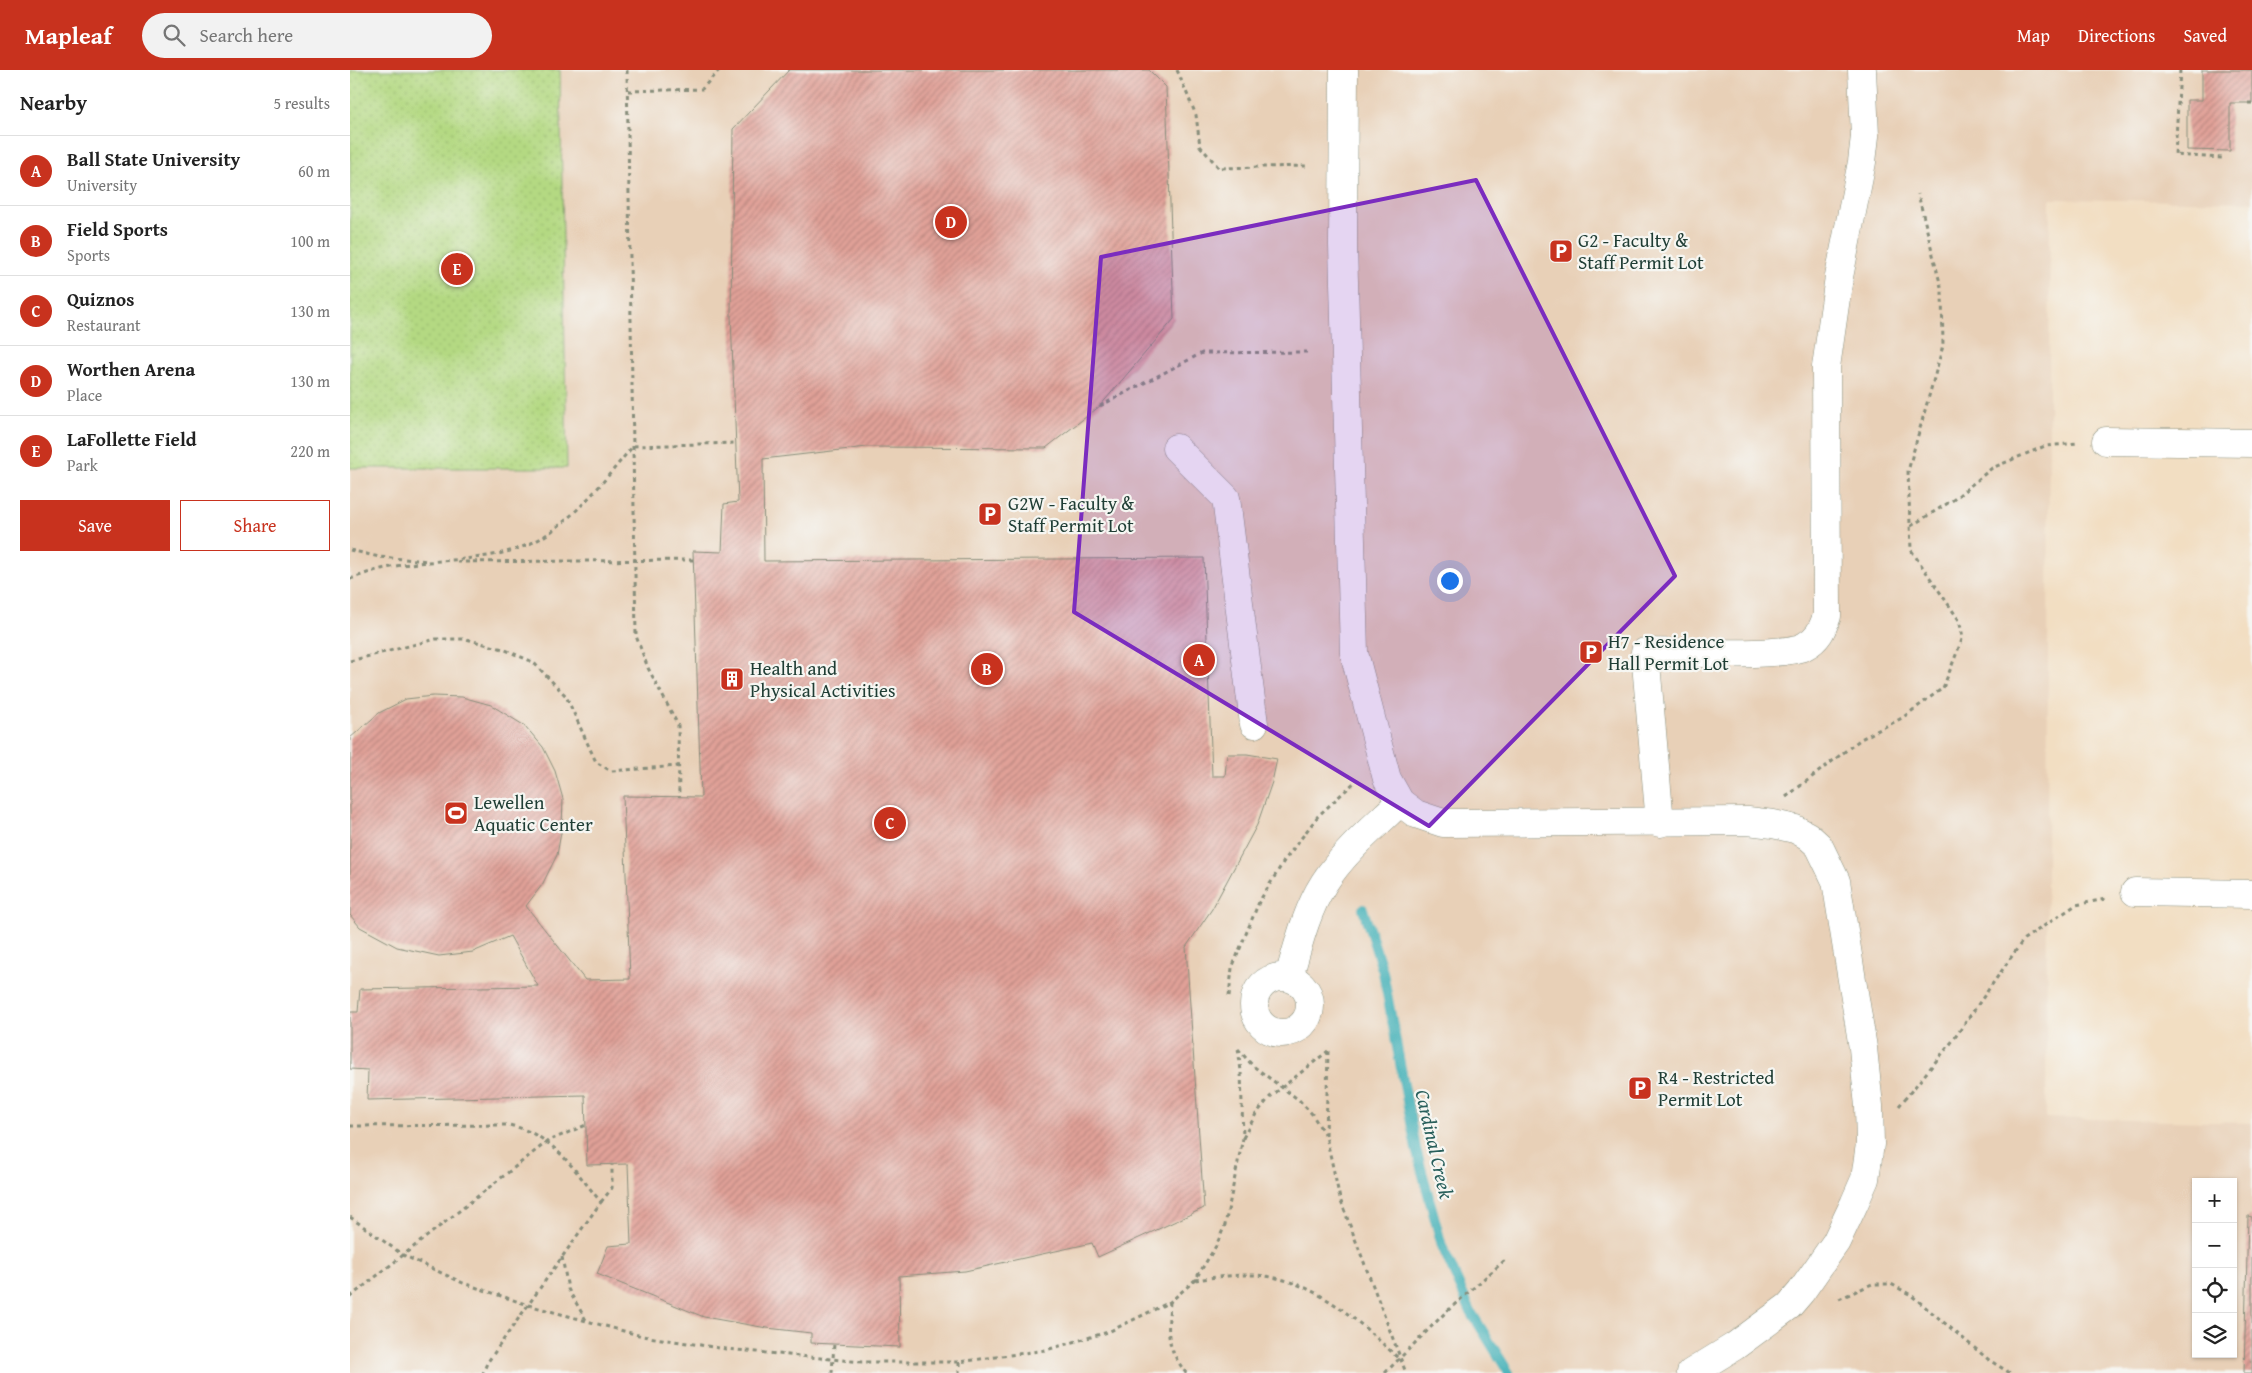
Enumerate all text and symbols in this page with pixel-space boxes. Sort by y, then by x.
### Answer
search box [142,13,492,58]
text: Mapleaf [25,18,112,53]
icon: search [160,21,188,49]
text: Search here [200,21,293,49]
text: Map [2017,22,2050,49]
text: Directions [2078,22,2155,49]
text: Saved [2183,22,2227,49]
text: Nearby [20,87,87,118]
text: 5 results [273,91,330,115]
text: Ball State University [67,145,240,173]
text: A [31,159,41,183]
text: 60 m [298,159,330,183]
text: University [67,173,137,197]
pin: D [935,203,967,241]
text: Field Sports [67,215,168,243]
place label: G2 - Faculty & Staff Permit Lot [1578,226,1704,276]
text: B [31,229,41,253]
text: 100 m [290,229,330,253]
parking icon: G2 - Faculty & Staff Permit Lot [1548,238,1574,264]
text: Sports [67,243,110,267]
pin: E [441,250,473,288]
text: Quiznos [67,285,134,313]
text: C [31,299,41,323]
text: 130 m [290,299,330,323]
text: Restaurant [67,313,141,337]
text: Worthen Arena [67,355,195,383]
text: D [31,369,41,393]
text: 130 m [290,369,330,393]
text: Place [67,383,102,407]
text: LaFollette Field [67,425,197,453]
text: E [32,439,40,463]
text: 220 m [290,439,330,463]
text: Park [67,453,98,477]
place label: G2W - Faculty & Staff Permit Lot [1008,489,1134,539]
button: Save [20,500,170,551]
button: Share [180,500,330,551]
parking icon: G2W - Faculty & Staff Permit Lot [977,501,1003,527]
your location [1437,568,1463,594]
place label: H7 - Residence Hall Permit Lot [1608,627,1729,677]
parking icon: H7 - Residence Hall Permit Lot [1578,639,1604,665]
pin: A [1183,641,1215,679]
pin: B [971,650,1003,688]
place label: Health and Physical Activities [750,654,895,704]
building icon: Health and Physical Activities [719,666,745,692]
place label: Lewellen Aquatic Center [474,788,593,838]
sports icon: Lewellen Aquatic Center [443,800,469,826]
pin: C [874,804,906,842]
place label: R4 - Restricted Permit Lot [1658,1063,1775,1113]
parking icon: R4 - Restricted Permit Lot [1627,1075,1653,1101]
water label: Cardinal Creek [1408,1087,1462,1202]
map controls [2192,1178,2237,1358]
button: + [2192,1178,2237,1223]
button: − [2192,1223,2237,1268]
button: locate [2192,1268,2237,1313]
button: layers [2192,1313,2237,1358]

